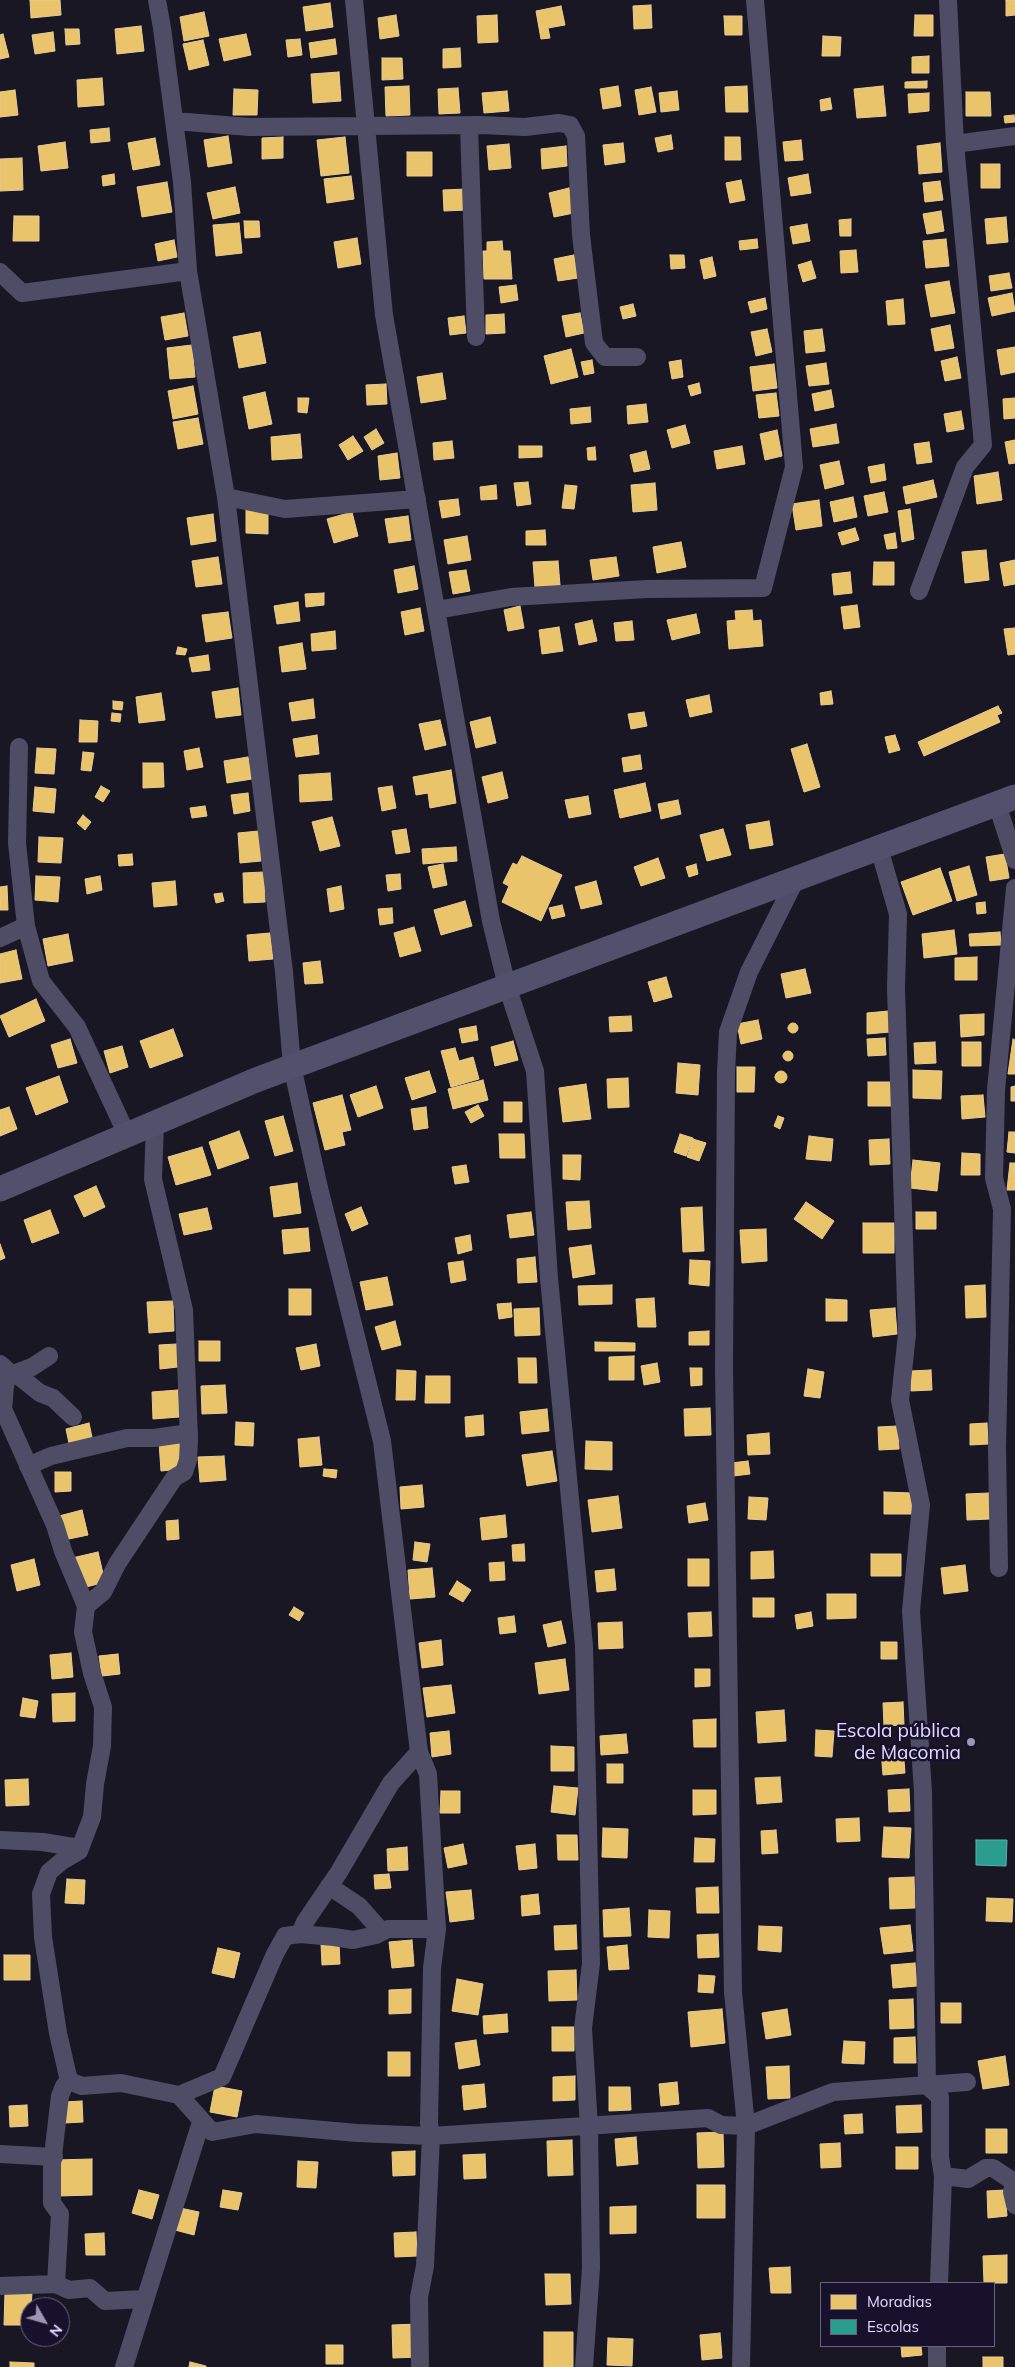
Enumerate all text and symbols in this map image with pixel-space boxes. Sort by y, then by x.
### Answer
place label: Escola pública de Macomia [836,1720,961,1764]
marker: Escola pública de Macomia [965,1736,977,1748]
legend [820,2282,995,2347]
text: Moradias [867,2292,932,2311]
north arrow [20,2297,70,2347]
text: Escolas [867,2317,919,2336]
text: N [46,2321,66,2340]

